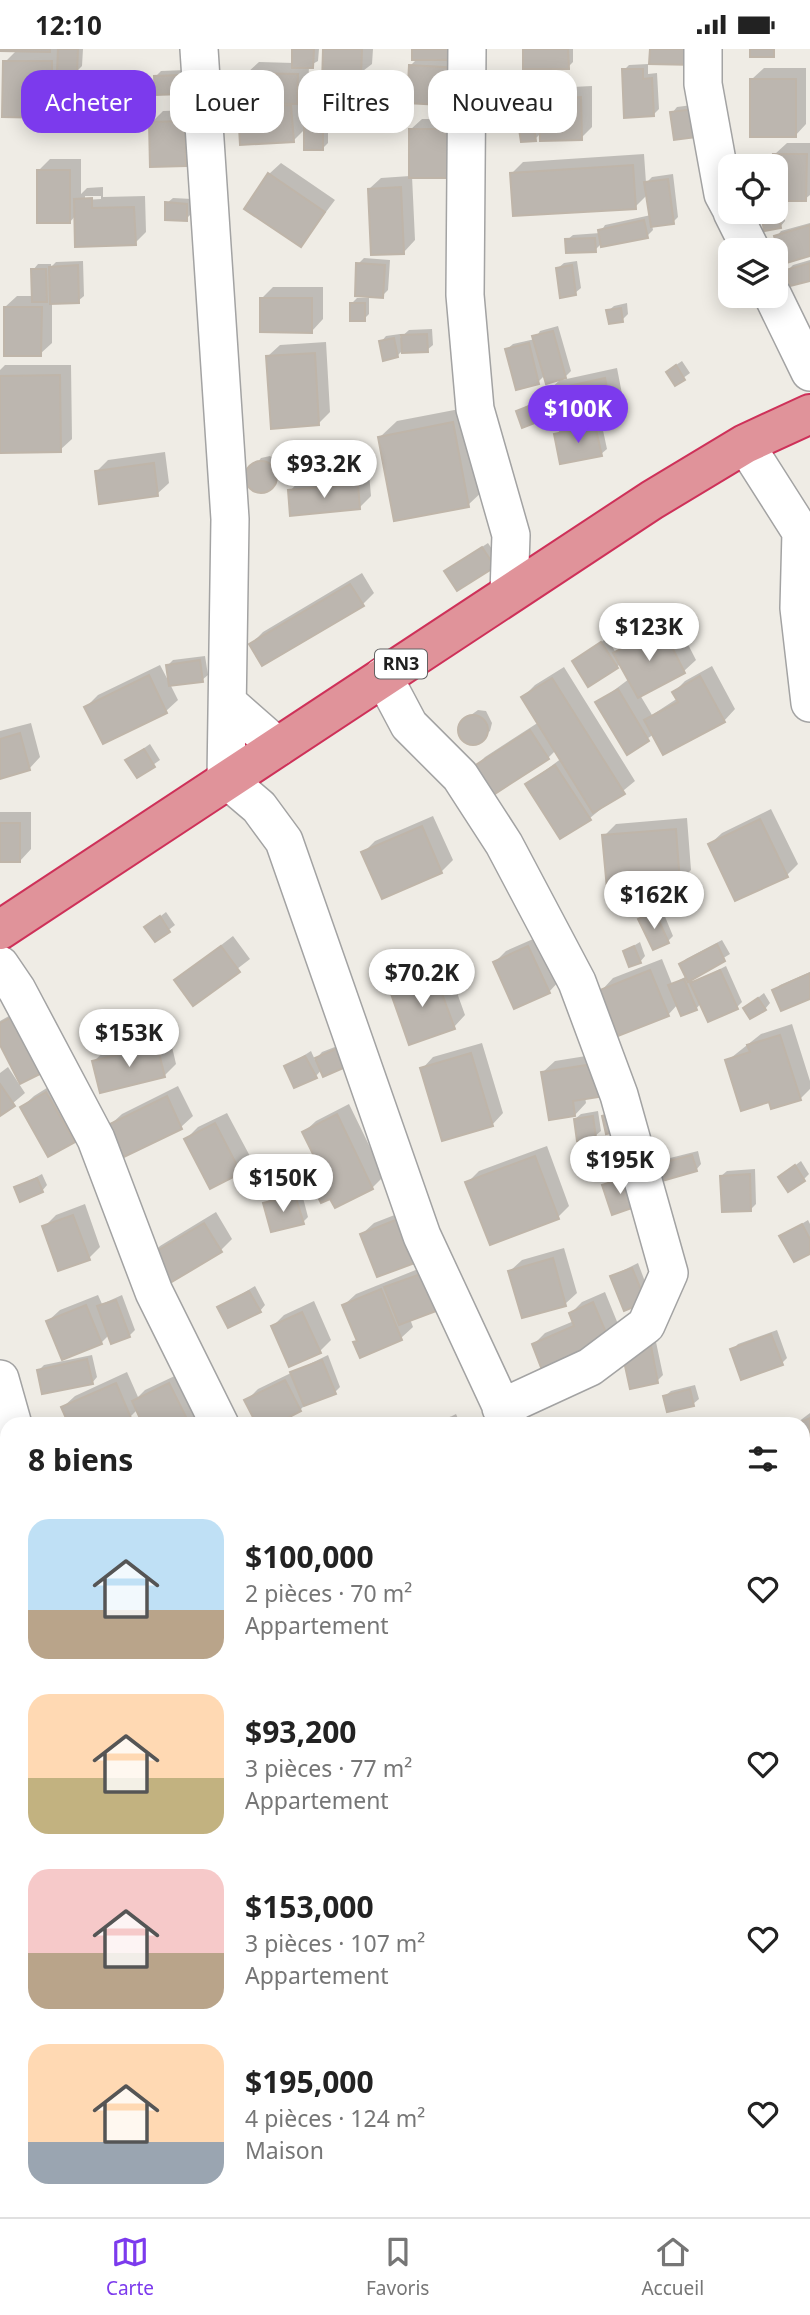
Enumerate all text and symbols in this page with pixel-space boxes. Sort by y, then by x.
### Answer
text: 12:10 [35,7,102,43]
chip: Acheter [21,70,156,133]
chip: Louer [170,70,284,133]
chip: Filtres [298,70,414,133]
chip: Nouveau [428,70,577,133]
map controls [718,154,788,308]
button: locate [718,154,788,224]
button: layers [718,238,788,308]
pin: $100K [529,385,627,445]
text: $100K [544,392,612,424]
pin: $93.2K [267,441,381,500]
text: $93.2K [287,447,361,479]
pin: $123K [600,603,698,663]
text: $123K [615,610,683,642]
road number: RN3 [375,649,427,679]
pin: $162K [605,871,703,931]
text: $162K [620,878,688,910]
pin: $70.2K [365,949,479,1009]
text: $70.2K [385,956,459,988]
pin: $153K [80,1009,178,1069]
text: $153K [95,1016,163,1048]
pin: $195K [571,1137,669,1196]
text: $195K [586,1143,654,1175]
pin: $150K [234,1155,332,1214]
text: $150K [249,1161,317,1193]
text: 8 biens [28,1439,133,1480]
icon: filters [744,1440,782,1478]
text: $100,000 [245,1536,374,1577]
icon: home [84,1547,168,1631]
icon: heart [744,1570,782,1608]
text: 2 pièces · 70 m² [245,1577,412,1609]
text: Appartement [245,1609,389,1641]
text: $93,200 [245,1711,357,1752]
icon: home [84,1722,168,1806]
icon: heart [744,1745,782,1783]
text: 3 pièces · 77 m² [245,1752,412,1784]
text: Appartement [245,1784,389,1816]
text: $153,000 [245,1886,374,1927]
icon: home [84,1897,168,1981]
icon: heart [744,1920,782,1958]
text: 3 pièces · 107 m² [245,1927,425,1959]
text: Appartement [245,1959,389,1991]
text: $195,000 [245,2061,374,2102]
icon: home [84,2072,168,2156]
icon: heart [744,2095,782,2133]
text: 4 pièces · 124 m² [245,2102,425,2134]
text: Maison [245,2134,324,2166]
tab: Carte [106,2233,154,2301]
tab: Favoris [366,2233,429,2301]
tab: Accueil [641,2233,704,2301]

